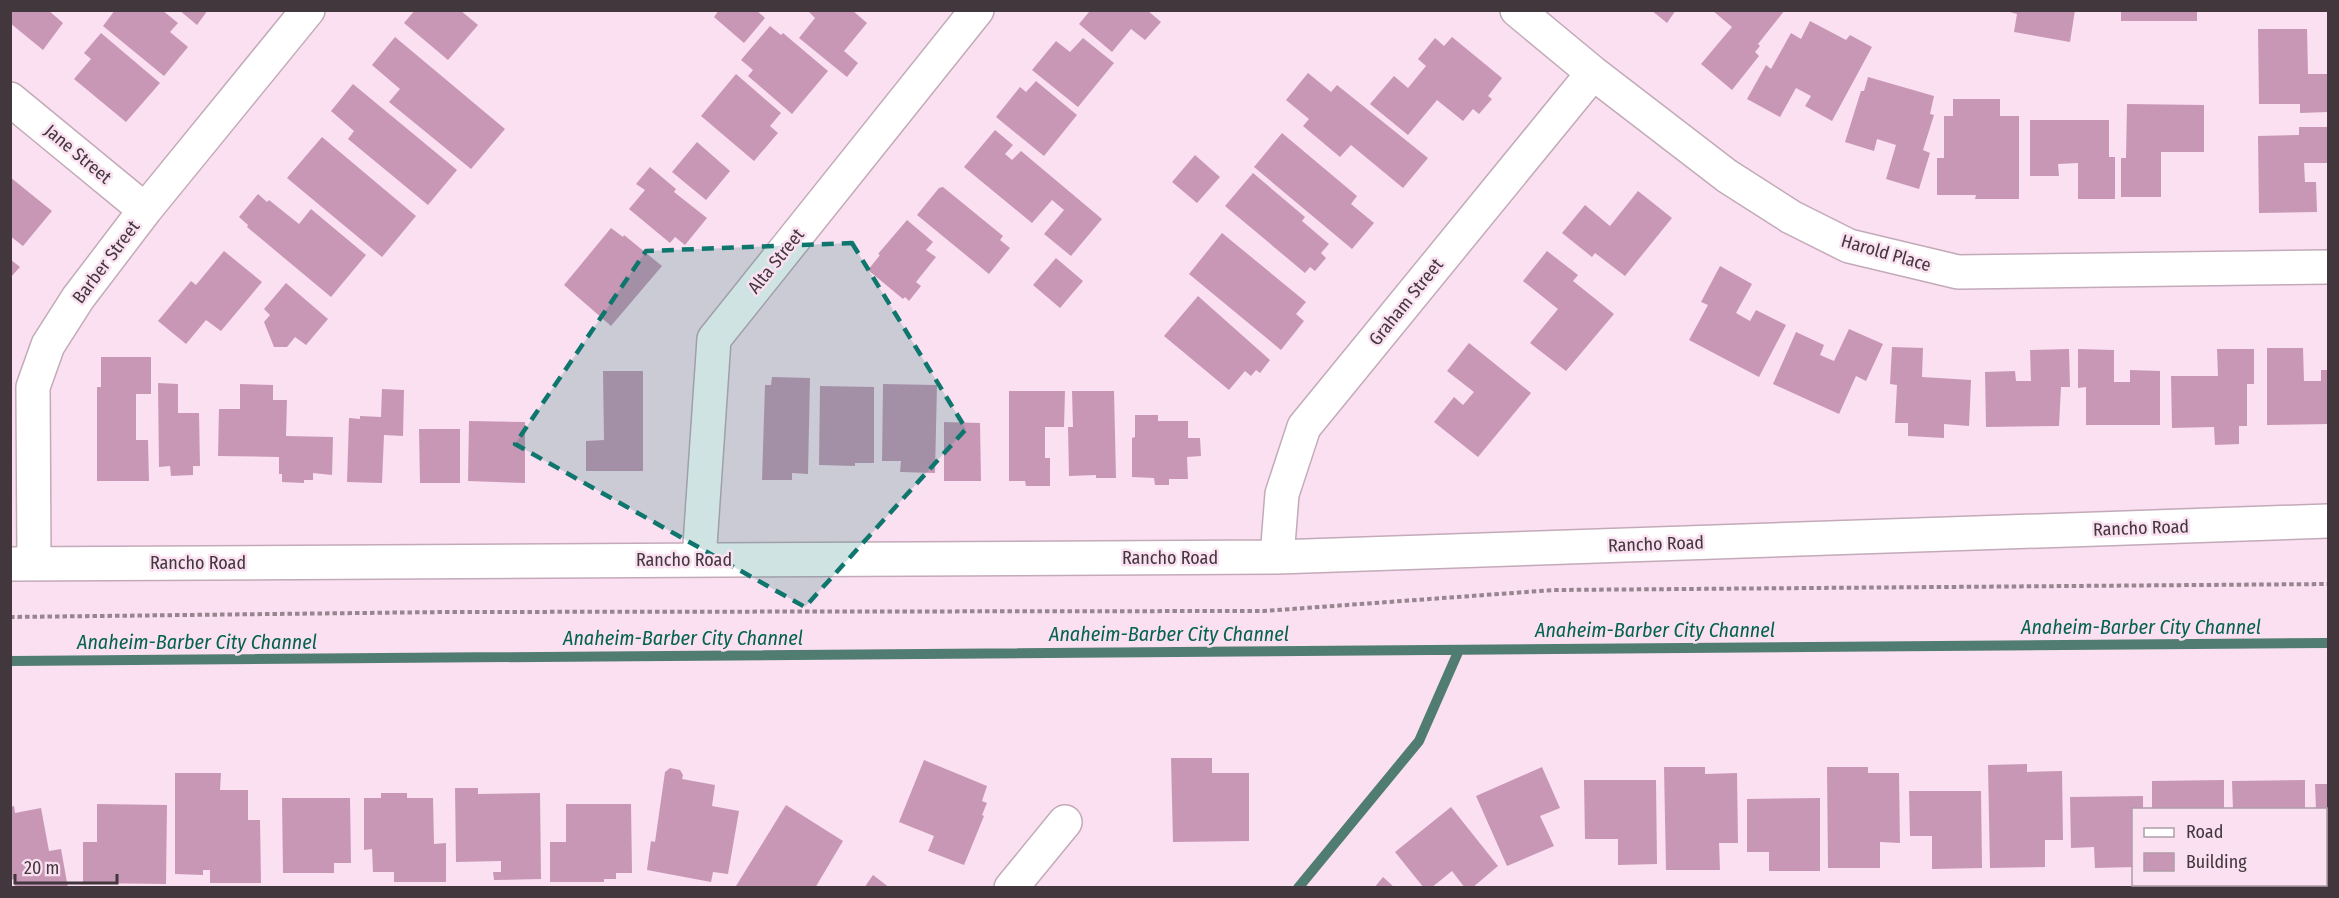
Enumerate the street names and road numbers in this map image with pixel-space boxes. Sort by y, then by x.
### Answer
street label: Jane Street [40,120,116,188]
street label: Barber Street [68,216,144,308]
street label: Alta Street [743,224,809,298]
street label: Harold Place [1839,230,1934,276]
street label: Graham Street [1364,254,1448,350]
street label: Rancho Road [2093,515,2189,541]
street label: Rancho Road [1608,531,1704,557]
street label: Rancho Road [1122,547,1218,569]
street label: Rancho Road [636,549,732,571]
street label: Rancho Road [150,552,246,574]

